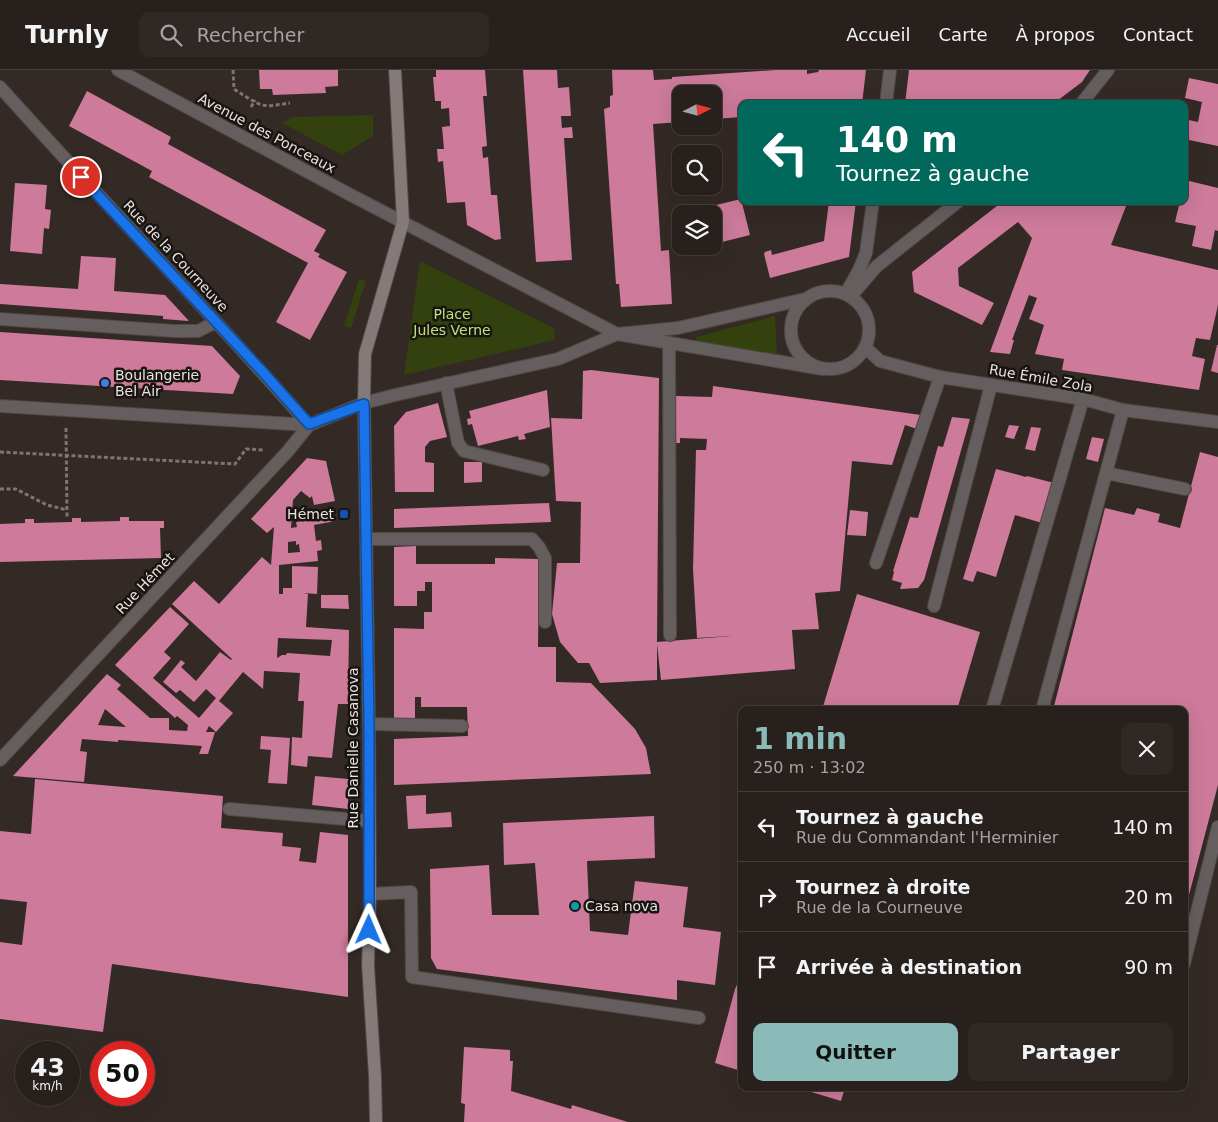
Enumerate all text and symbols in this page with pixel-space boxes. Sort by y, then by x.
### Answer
search box [139,12,489,57]
text: Turnly [25,21,109,49]
icon: search [157,21,185,49]
text: Rechercher [197,24,304,46]
text: Accueil [846,24,911,45]
text: Carte [939,24,988,45]
text: À propos [1016,24,1095,45]
text: Contact [1123,24,1193,45]
north arrow [672,85,722,135]
map controls [672,85,722,255]
street label: Avenue des Ponceaux [196,90,338,176]
icon: left [753,120,818,185]
text: 140 m [836,120,958,160]
button: search [672,145,722,195]
pin [60,156,102,198]
text: Tournez à gauche [836,161,1029,186]
icon: arrive [67,163,95,191]
street label: Rue de la Courneuve [120,197,232,315]
button: layers [672,205,722,255]
park label: Place Jules Verne [412,306,491,338]
street label: Rue Émile Zola [988,361,1094,395]
place label: Boulangerie Bel Air [115,367,199,399]
marker: Boulangerie Bel Air [99,377,111,389]
place label: Hémet [287,506,335,522]
marker: Hémet [338,508,350,520]
street label: Rue Hémet [113,549,178,617]
street label: Rue Danielle Casanova [345,667,361,829]
text: 1 min [753,721,847,756]
button: close [1121,723,1173,775]
text: 250 m · 13:02 [753,758,866,777]
text: Tournez à gauche [796,806,984,828]
icon: left [753,813,781,841]
text: 140 m [1112,816,1173,838]
text: Rue du Commandant l'Herminier [796,828,1058,847]
text: Tournez à droite [796,876,970,898]
icon: right [753,883,781,911]
text: 20 m [1124,886,1173,908]
place label: Casa nova [585,898,658,914]
text: Rue de la Courneuve [796,898,963,917]
marker: Casa nova [569,900,581,912]
position arrow [342,903,394,955]
icon: arrive [753,953,781,981]
text: Arrivée à destination [796,956,1022,978]
text: 90 m [1124,956,1173,978]
button: Quitter [753,1023,958,1081]
button: Partager [968,1023,1173,1081]
speed limit sign: 50 [90,1041,155,1106]
text: 43 [30,1053,65,1082]
text: km/h [32,1079,63,1093]

